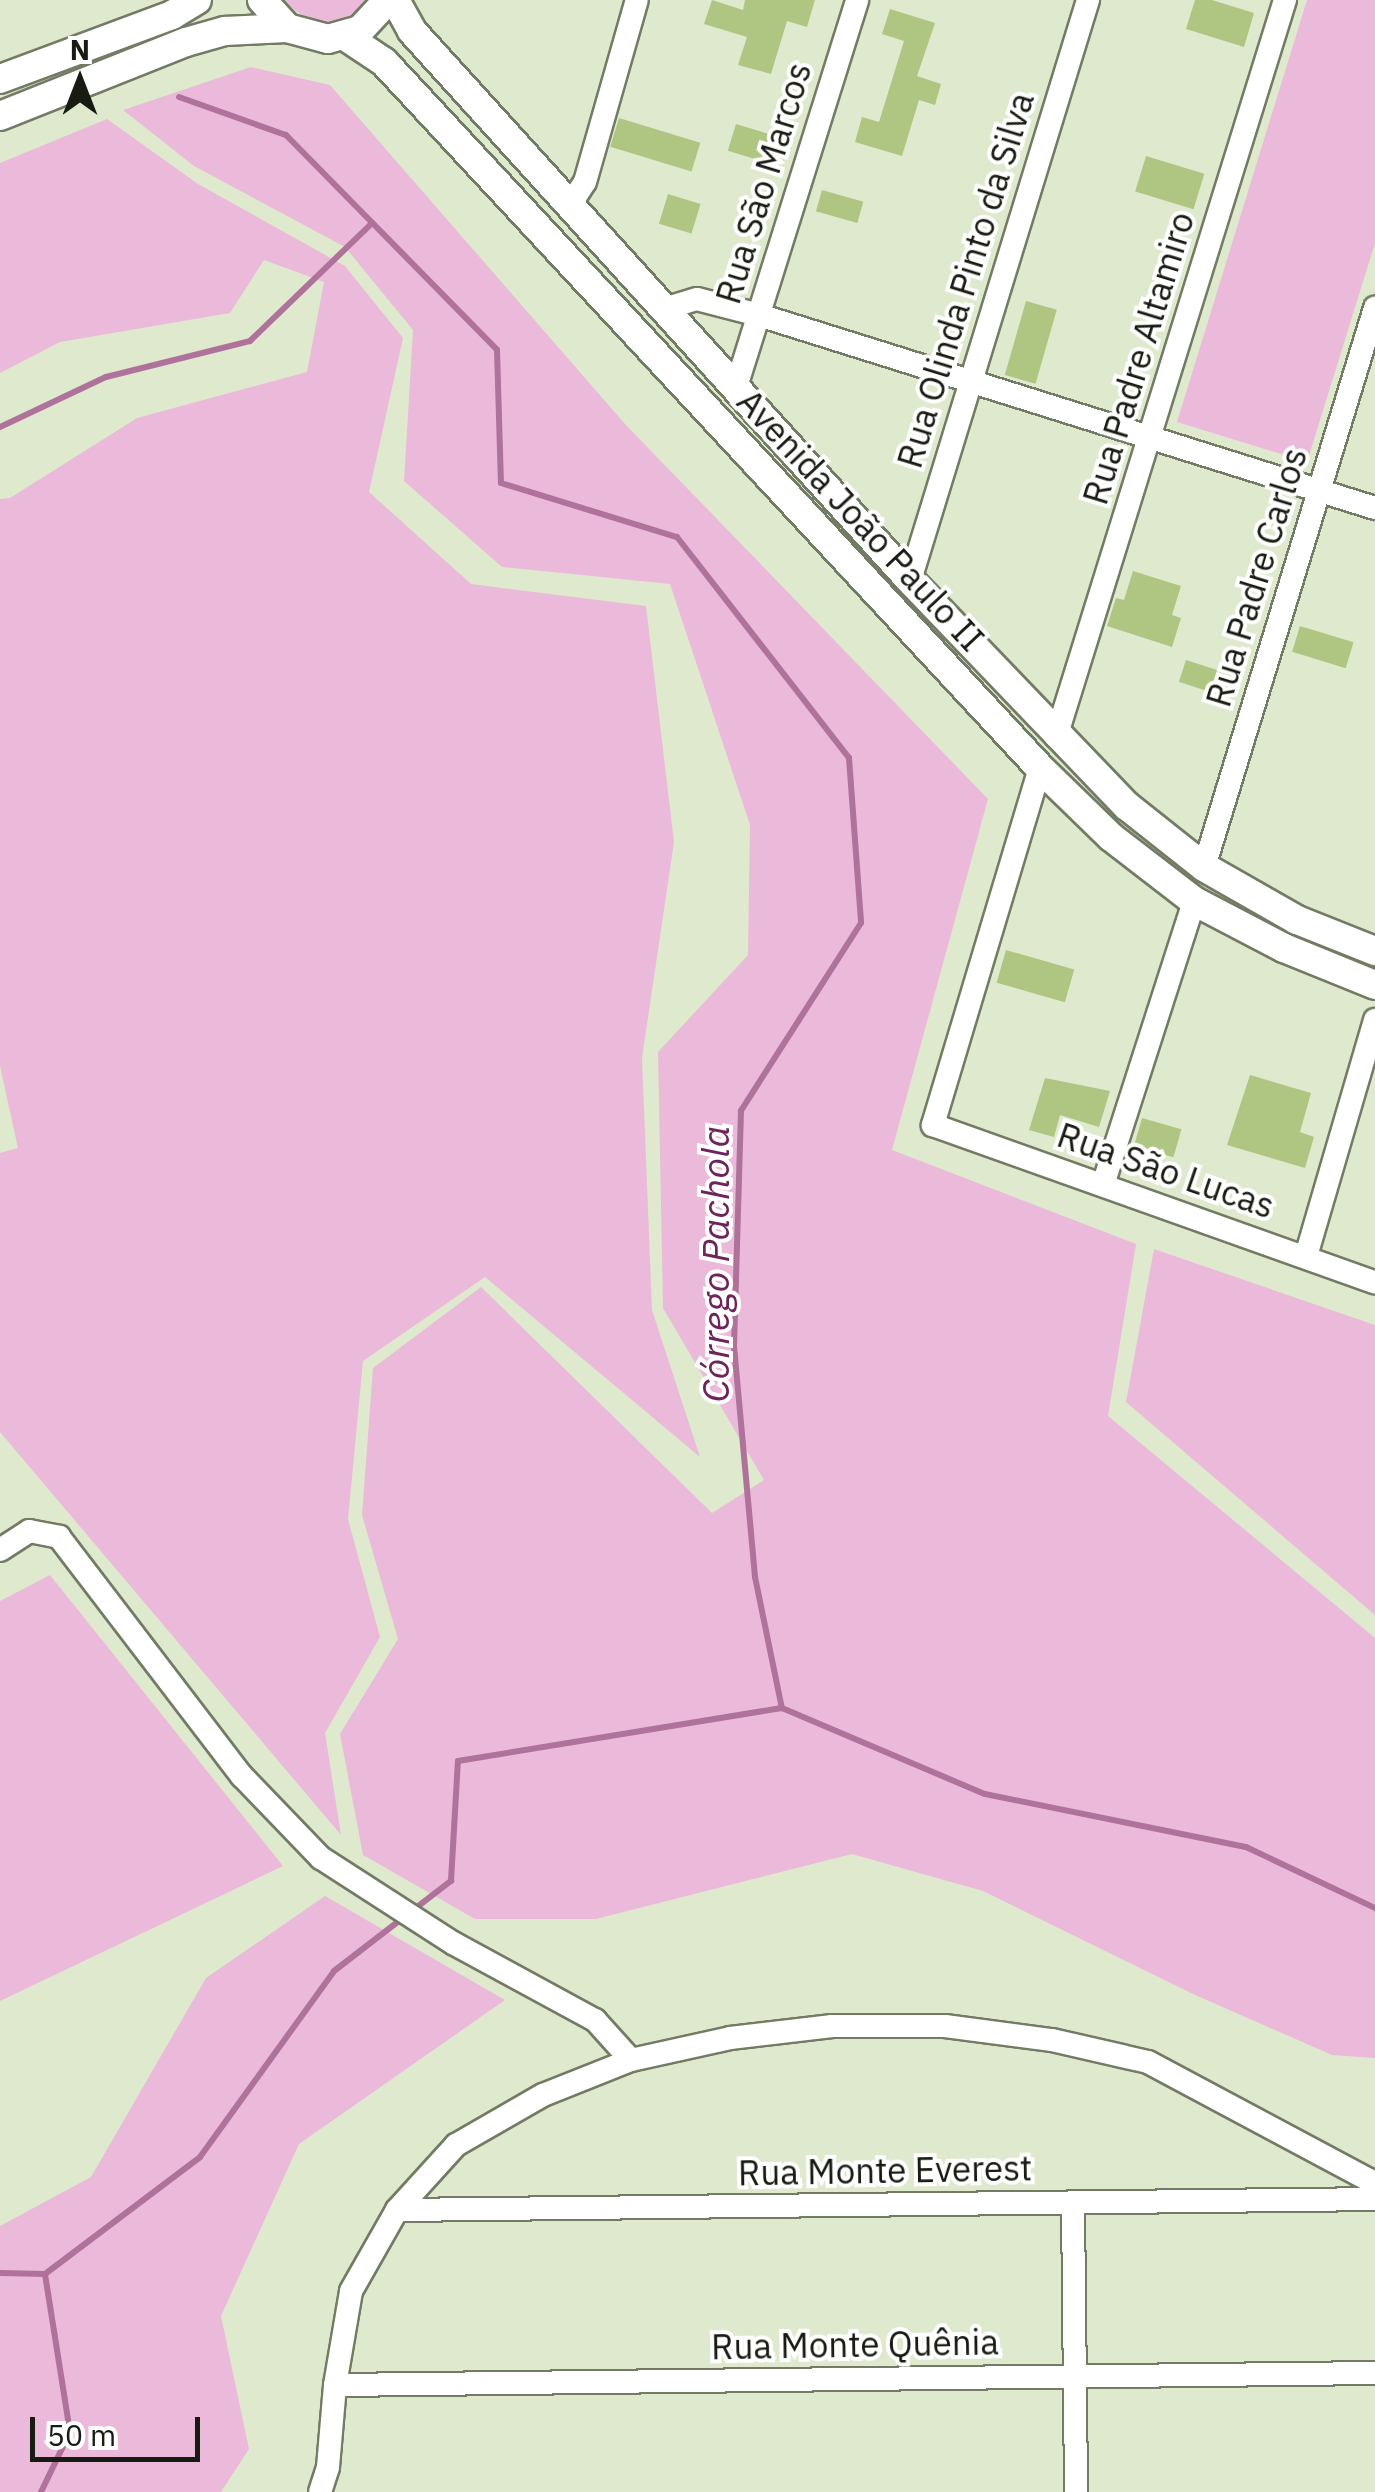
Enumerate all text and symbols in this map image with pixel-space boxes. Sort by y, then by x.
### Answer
north arrow [30,30,130,130]
text: N [70,31,90,68]
street label: Rua São Marcos [706,57,820,309]
street label: Rua Olinda Pinto da Silva [888,87,1042,473]
street label: Rua Padre Altamiro [1074,207,1202,509]
street label: Avenida João Paulo II [729,380,993,660]
street label: Rua Padre Carlos [1197,442,1315,712]
street label: Rua São Lucas [1052,1113,1280,1227]
water label: Córrego Pachola [692,1126,738,1402]
street label: Rua Monte Everest [738,2146,1032,2194]
street label: Rua Monte Quênia [711,2320,999,2368]
scale bar [35,2397,205,2459]
text: 50 m [47,2415,116,2454]

